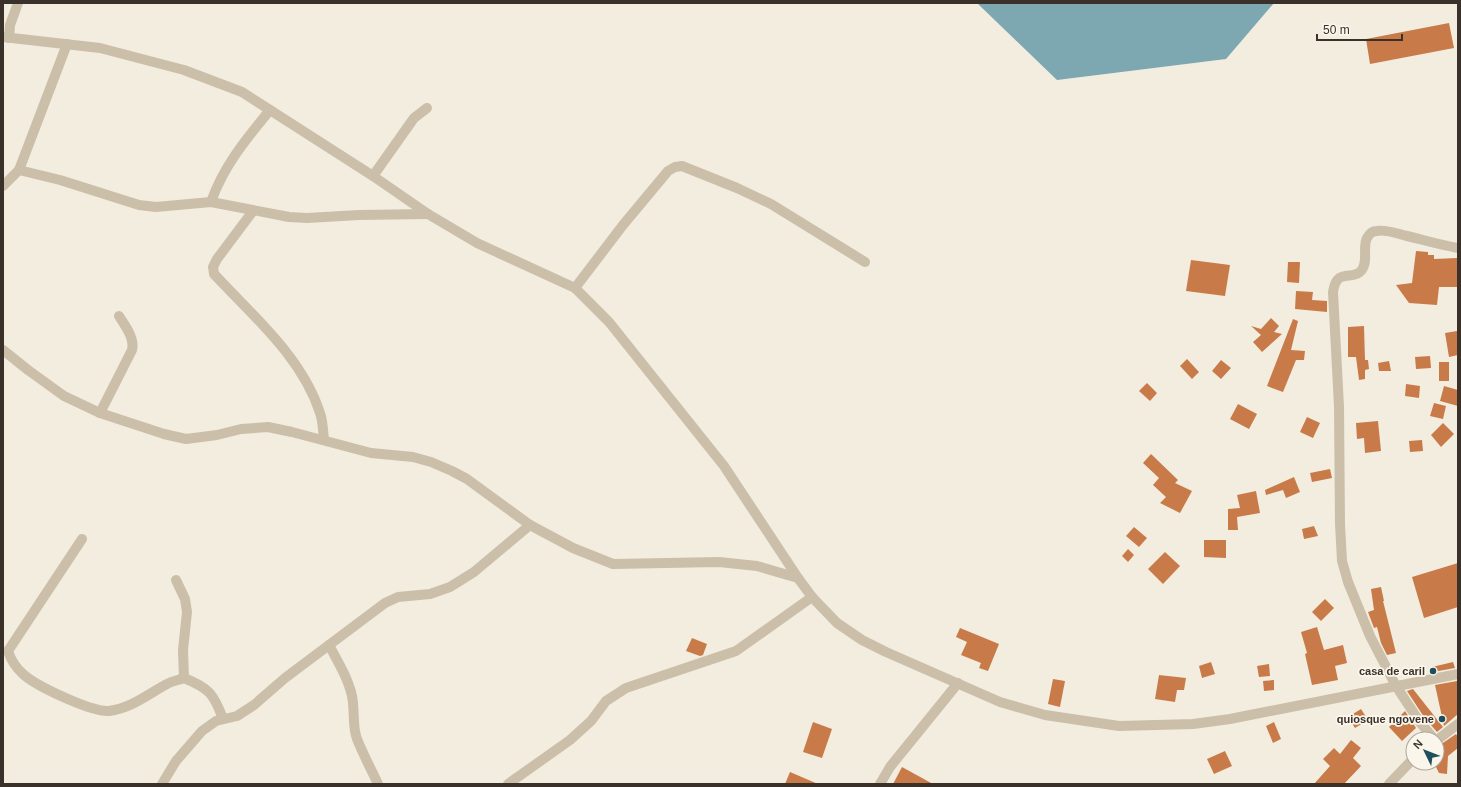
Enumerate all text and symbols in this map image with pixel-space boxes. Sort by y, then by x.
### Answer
scale bar [1317,16,1402,42]
text: 50 m [1323,23,1350,37]
place label: casa de caril [1359,665,1425,677]
marker: casa de caril [1428,666,1438,676]
place label: quiosque ngovene [1337,713,1434,725]
marker: quiosque ngovene [1437,714,1447,724]
north arrow [1405,731,1445,771]
text: N [1411,737,1425,751]

